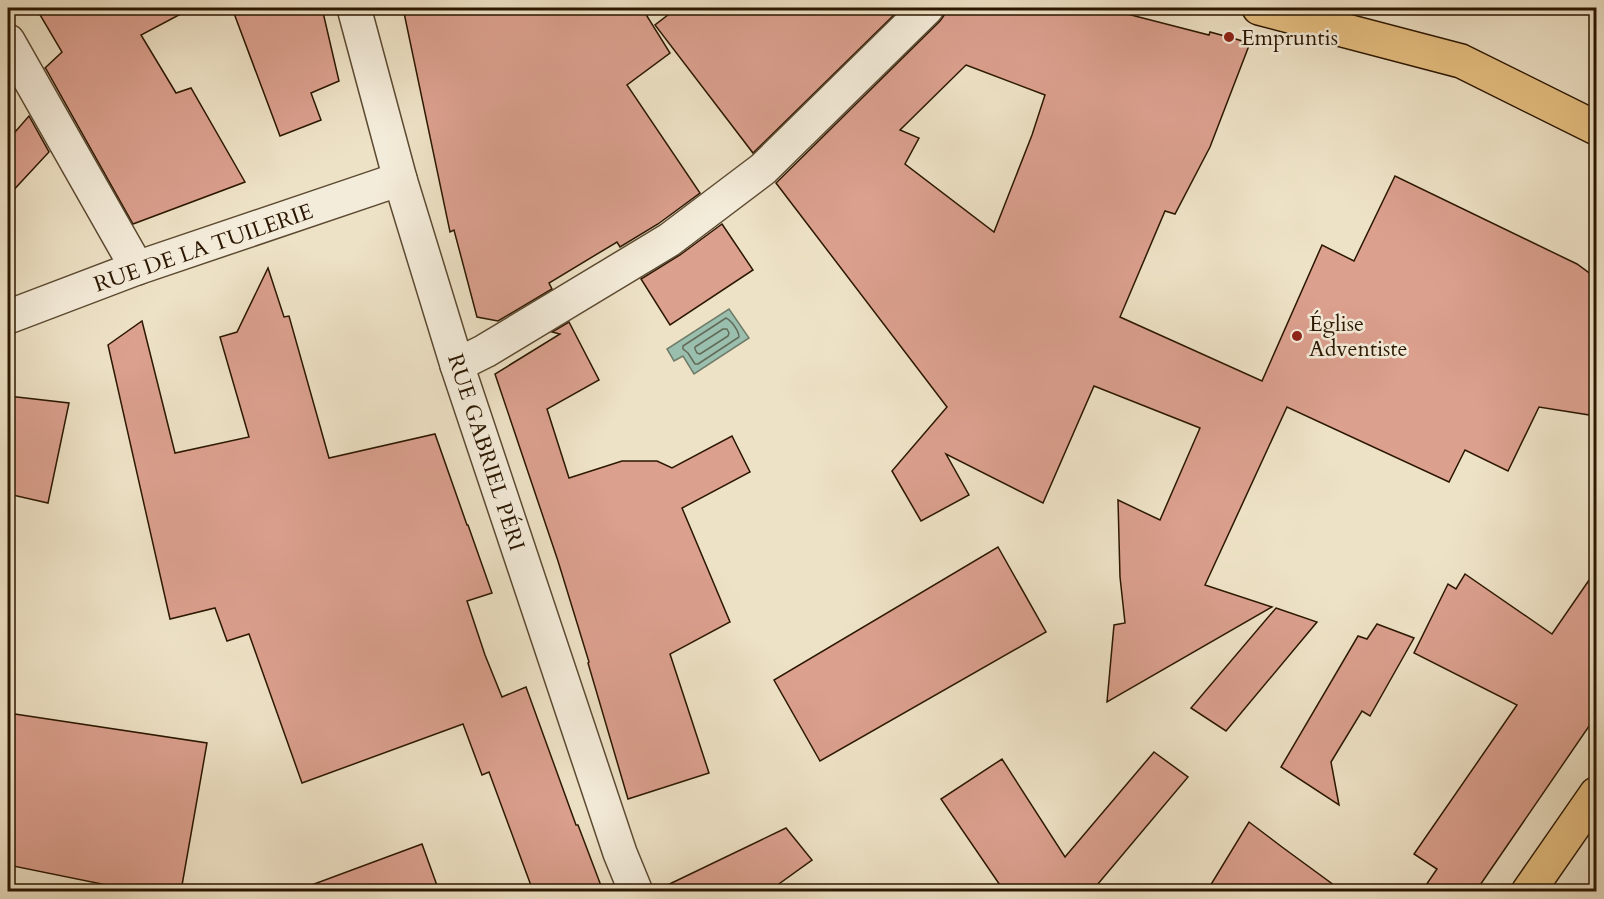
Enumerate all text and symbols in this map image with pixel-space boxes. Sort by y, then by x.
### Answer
place label: Empruntis [1241,23,1338,53]
marker: Empruntis [1222,30,1236,44]
street label: RUE DE LA TUILERIE [90,196,317,300]
place label: Église Adventiste [1309,309,1407,364]
marker: Église Adventiste [1290,329,1304,343]
street label: RUE GABRIEL PÉRI [440,350,532,555]

